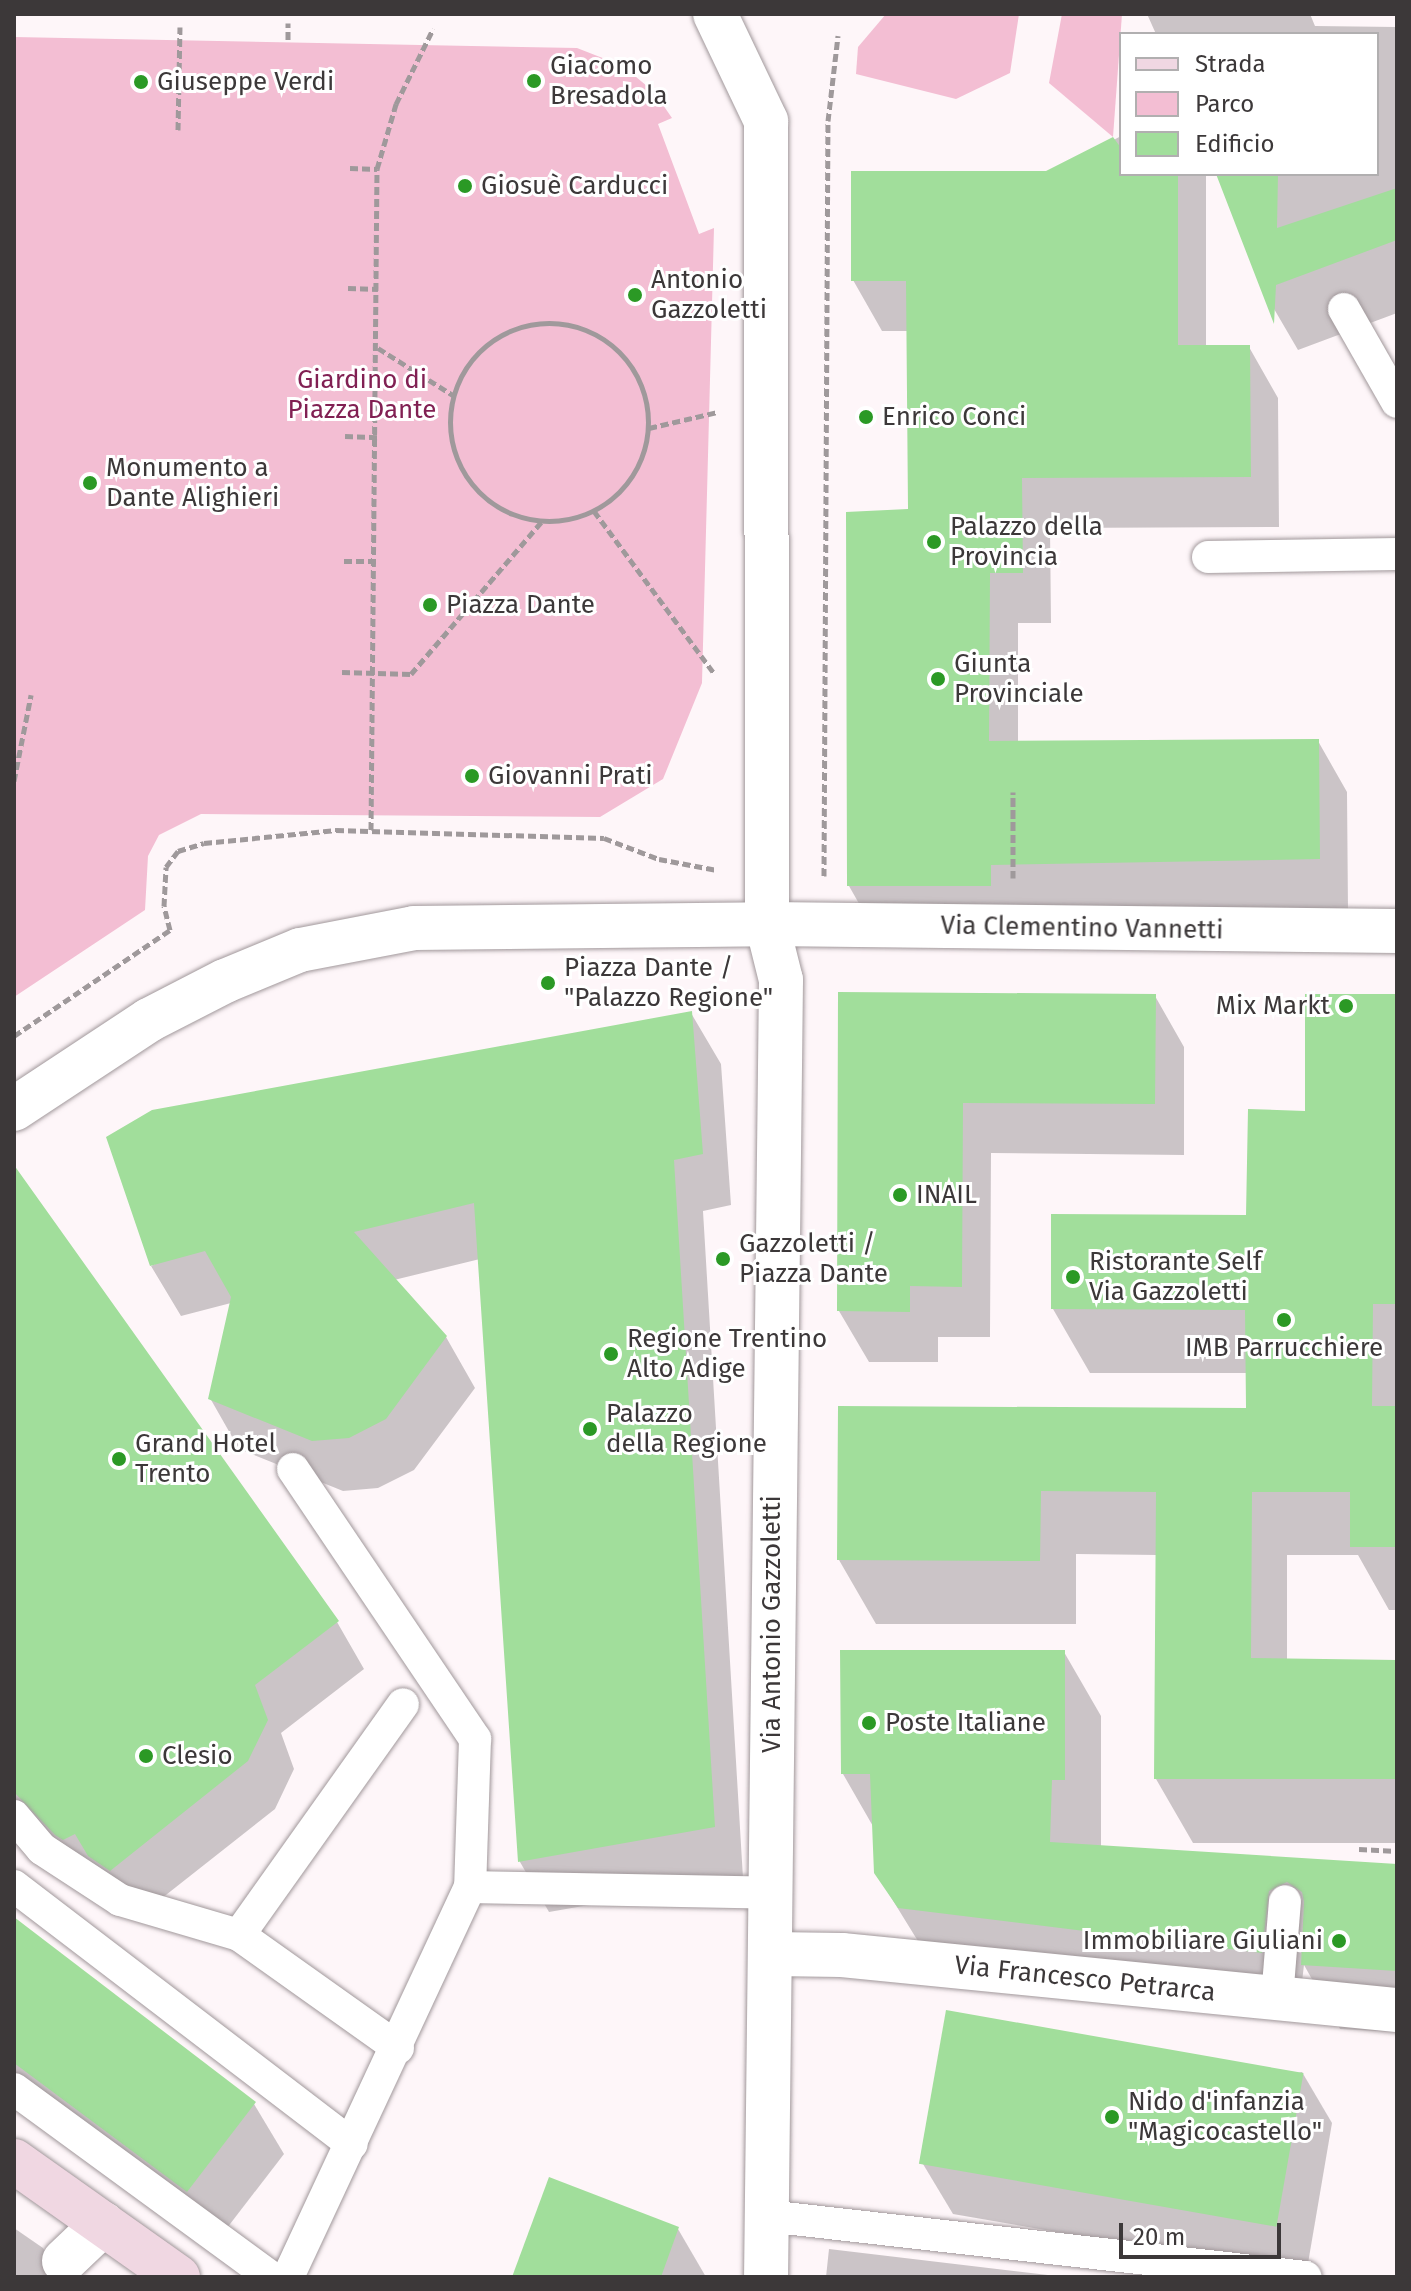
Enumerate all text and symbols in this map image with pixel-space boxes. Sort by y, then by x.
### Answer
legend [1119,32,1379,176]
place label: Giacomo Bresadola [550,50,668,112]
text: Strada [1195,50,1266,78]
place label: Giuseppe Verdi [157,66,334,98]
marker: Giacomo Bresadola [525,72,543,90]
marker: Giuseppe Verdi [132,73,150,91]
text: Parco [1195,90,1254,118]
text: Edificio [1195,130,1275,158]
place label: Giosuè Carducci [481,170,668,202]
marker: Giosuè Carducci [456,177,474,195]
place label: Antonio Gazzoletti [651,264,767,326]
marker: Antonio Gazzoletti [626,286,644,304]
park label: Giardino di Piazza Dante [288,364,436,426]
place label: Enrico Conci [882,401,1026,433]
marker: Enrico Conci [857,408,875,426]
place label: Monumento a Dante Alighieri [106,452,279,514]
marker: Monumento a Dante Alighieri [81,474,99,492]
place label: Palazzo della Provincia [950,511,1103,572]
marker: Palazzo della Provincia [925,533,943,551]
place label: Piazza Dante [446,589,595,621]
marker: Piazza Dante [421,596,439,614]
place label: Giunta Provinciale [954,648,1084,710]
marker: Giunta Provinciale [929,670,947,688]
place label: Giovanni Prati [488,760,653,792]
marker: Giovanni Prati [463,767,481,785]
street label: Via Clementino Vannetti [940,910,1224,946]
place label: Piazza Dante / "Palazzo Regione" [564,952,773,1014]
marker: Piazza Dante / "Palazzo Regione" [539,974,557,992]
place label: Mix Markt [1216,990,1330,1022]
marker: Mix Markt [1337,997,1355,1015]
place label: INAIL [916,1179,977,1211]
marker: INAIL [891,1186,909,1204]
place label: Gazzoletti / Piazza Dante [739,1228,888,1290]
place label: Ristorante Self Via Gazzoletti [1089,1246,1262,1308]
marker: Gazzoletti / Piazza Dante [714,1250,732,1268]
marker: Ristorante Self Via Gazzoletti [1064,1268,1082,1286]
marker: IMB Parrucchiere [1275,1311,1293,1329]
place label: Regione Trentino Alto Adige [627,1323,827,1384]
place label: IMB Parrucchiere [1185,1332,1383,1364]
marker: Regione Trentino Alto Adige [602,1345,620,1363]
place label: Palazzo della Regione [606,1398,767,1460]
marker: Palazzo della Regione [581,1420,599,1438]
place label: Grand Hotel Trento [135,1428,276,1490]
marker: Grand Hotel Trento [110,1450,128,1468]
street label: Via Antonio Gazzoletti [756,1495,788,1753]
place label: Poste Italiane [885,1707,1046,1739]
marker: Poste Italiane [860,1714,878,1732]
place label: Clesio [162,1740,233,1772]
marker: Clesio [137,1747,155,1765]
place label: Immobiliare Giuliani [1083,1925,1323,1957]
marker: Immobiliare Giuliani [1330,1932,1348,1950]
street label: Via Francesco Petrarca [953,1950,1217,2008]
place label: Nido d'infanzia "Magicocastello" [1128,2086,1322,2148]
marker: Nido d'infanzia "Magicocastello" [1103,2108,1121,2126]
scale bar [1123,2207,1285,2257]
text: 20 m [1133,2223,1185,2251]

